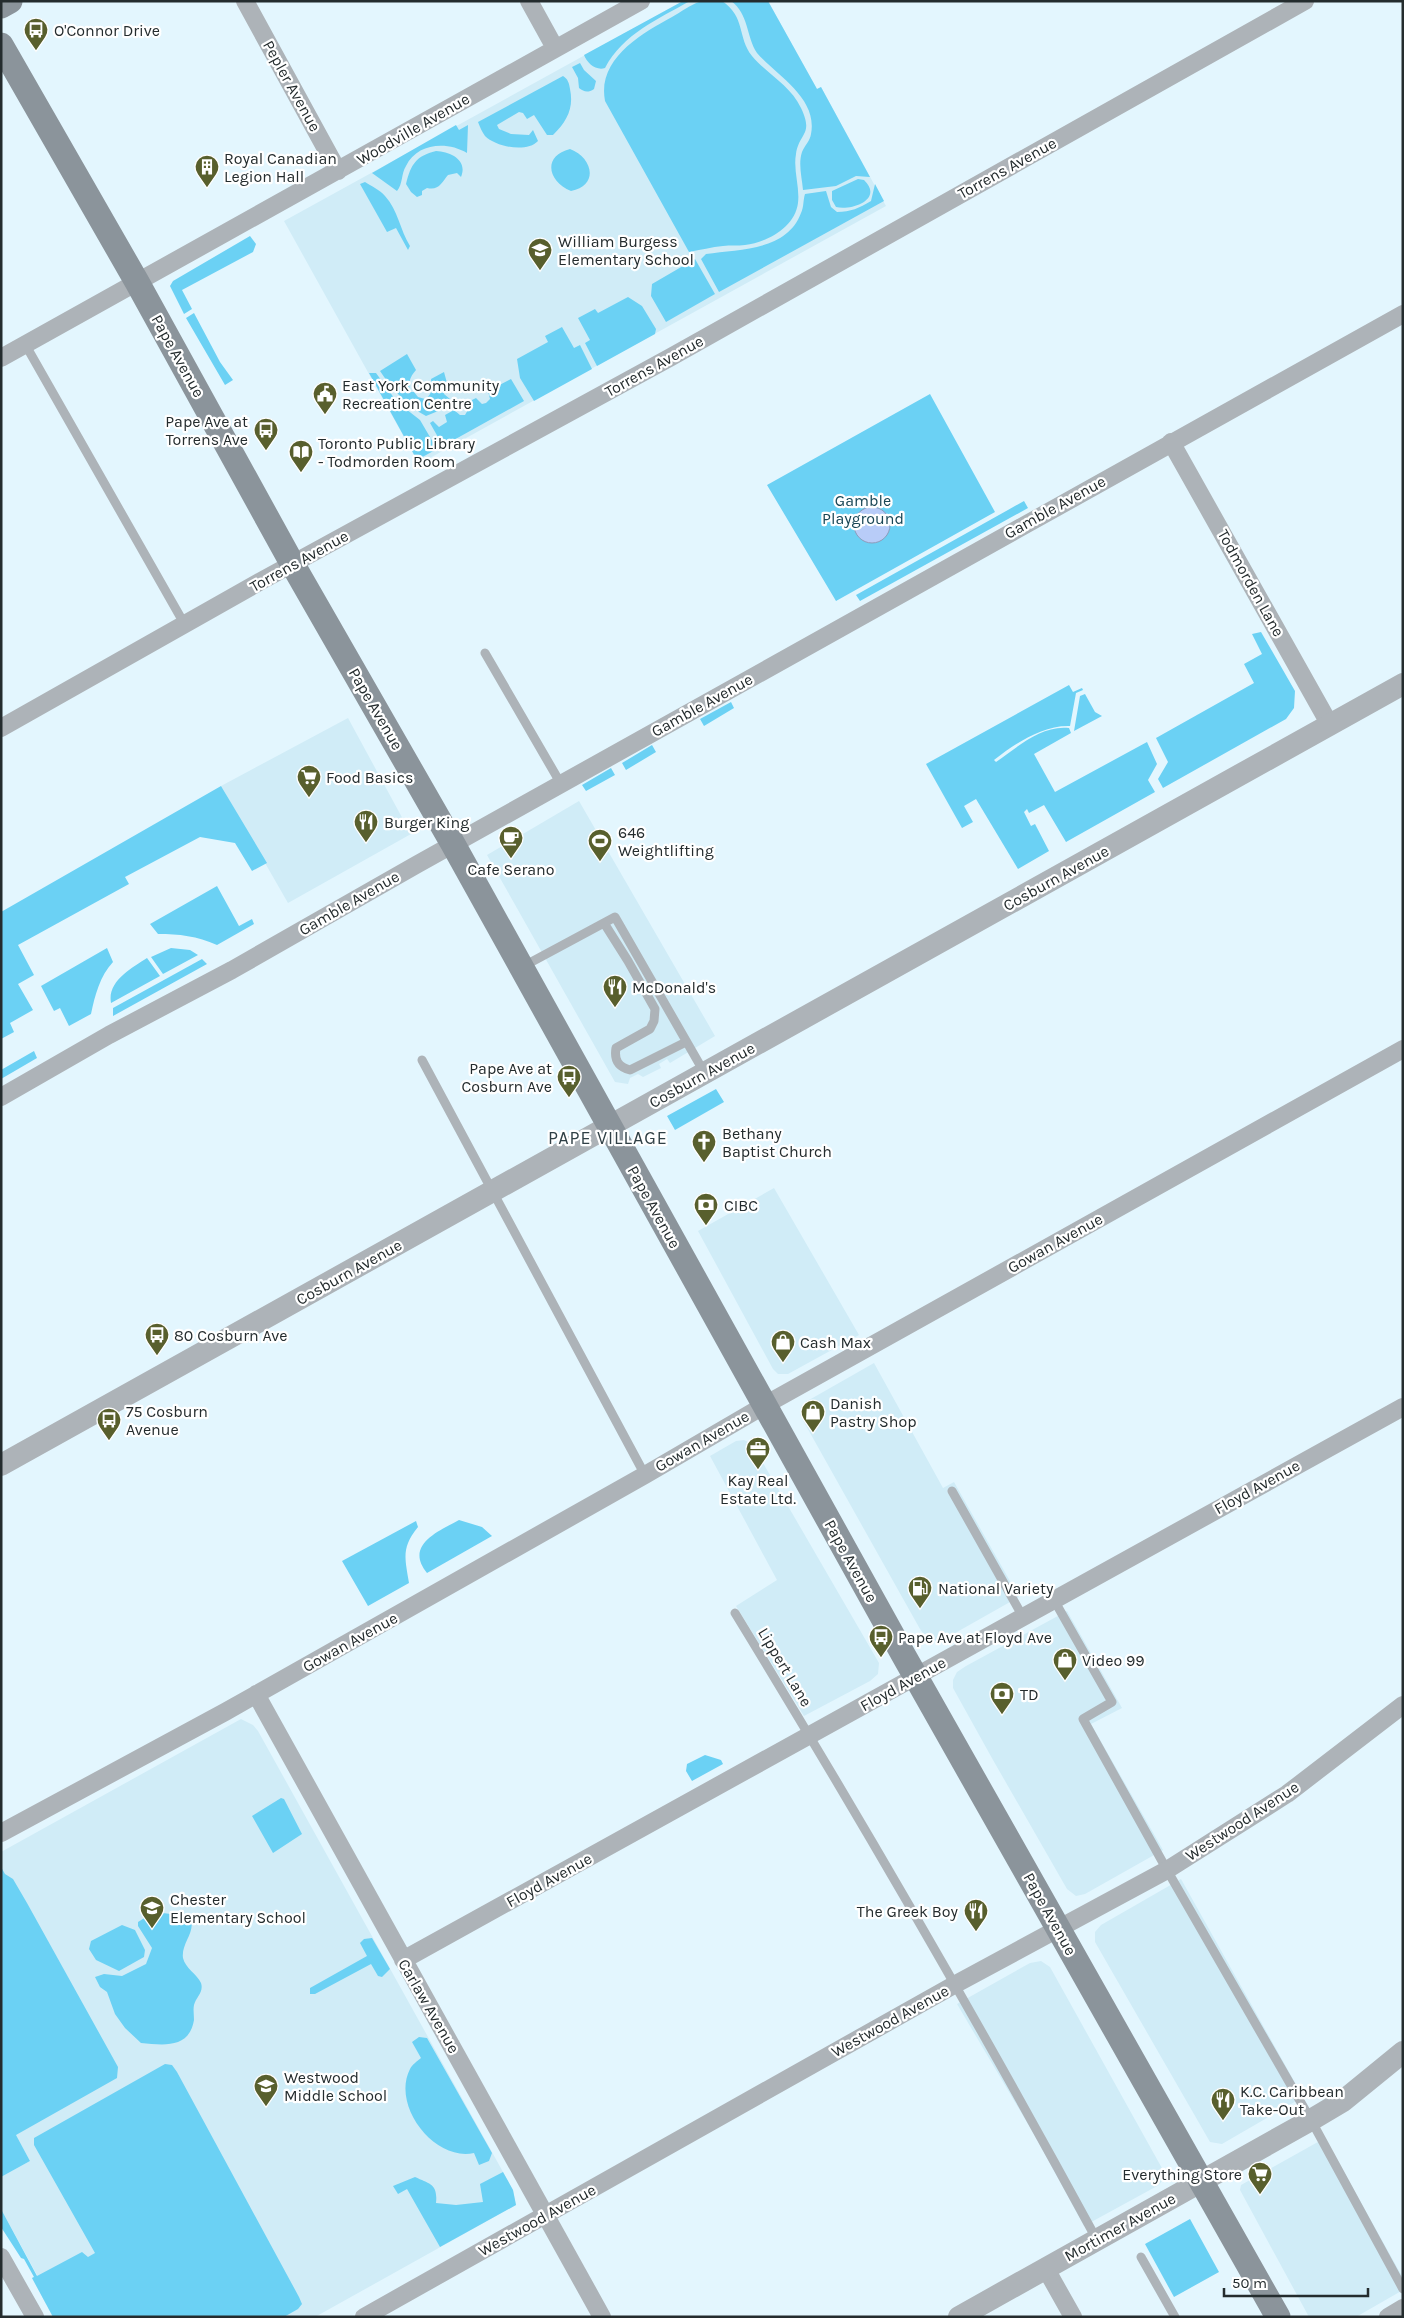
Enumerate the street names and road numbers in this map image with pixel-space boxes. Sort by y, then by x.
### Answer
street label: Pepler Avenue [259,37,325,135]
street label: Woodville Avenue [353,89,473,169]
street label: Torrens Avenue [954,133,1060,203]
street label: Pape Avenue [147,311,209,401]
street label: Torrens Avenue [601,331,707,401]
street label: Gamble Avenue [1001,471,1109,543]
street label: Torrens Avenue [246,526,352,596]
street label: Todmorden Lane [1214,526,1288,640]
street label: Pape Avenue [345,665,407,753]
street label: Gamble Avenue [648,669,756,741]
street label: Cosburn Avenue [1000,841,1112,915]
street label: Gamble Avenue [295,867,403,939]
street label: Cosburn Avenue [646,1038,758,1112]
street label: Pape Avenue [623,1162,685,1252]
street label: Gowan Avenue [1004,1209,1106,1277]
street label: Cosburn Avenue [293,1235,405,1309]
street label: Gowan Avenue [652,1406,752,1476]
street label: Floyd Avenue [1211,1456,1303,1518]
street label: Pape Avenue [820,1516,882,1606]
street label: Gowan Avenue [299,1608,401,1676]
street label: Lippert Lane [754,1624,816,1710]
street label: Floyd Avenue [857,1653,949,1715]
street label: Westwood Avenue [1182,1777,1302,1865]
street label: Floyd Avenue [503,1849,595,1911]
street label: Pape Avenue [1019,1869,1081,1959]
street label: Carlaw Avenue [394,1955,464,2057]
street label: Westwood Avenue [828,1981,952,2061]
street label: Westwood Avenue [475,2180,599,2260]
street label: Mortimer Avenue [1061,2189,1179,2265]

